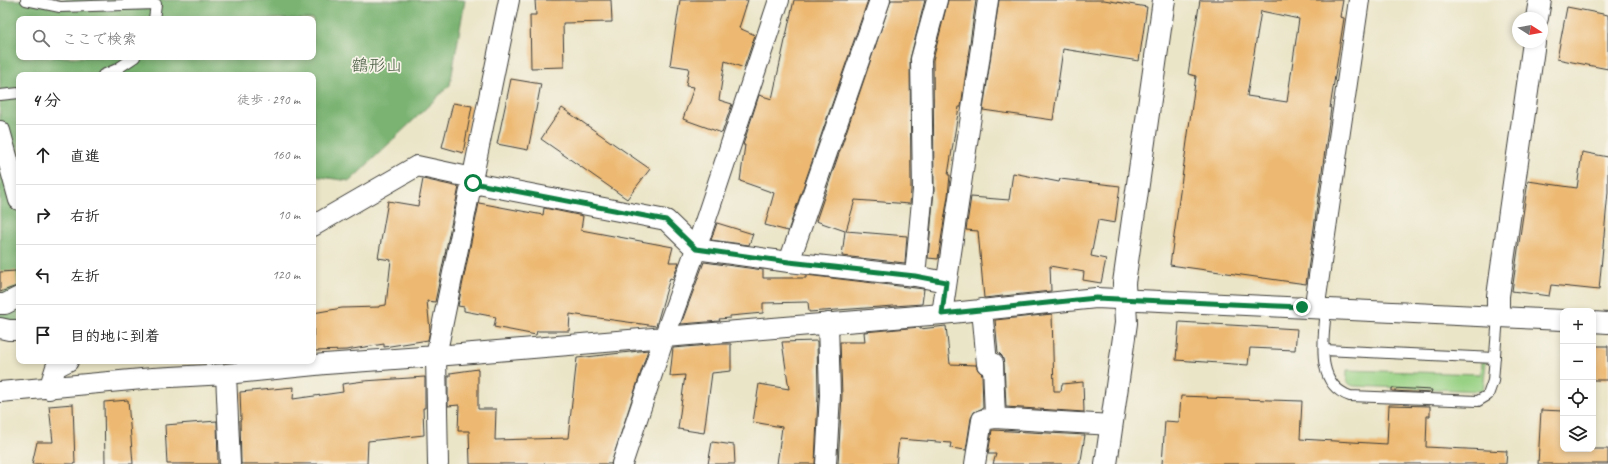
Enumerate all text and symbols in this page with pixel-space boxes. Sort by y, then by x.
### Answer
north arrow [1512,12,1548,48]
search box [16,16,316,60]
icon: search [30,27,52,49]
text: ここで検索 [62,30,137,49]
park label: 鶴形山 [352,55,403,76]
text: 4 分 [32,90,61,111]
text: 徒歩 · 290 m [237,92,300,108]
icon: ahead [32,144,54,166]
text: 直進 [70,147,100,166]
text: 160 m [272,147,300,163]
route start [464,174,482,192]
icon: right [32,204,54,226]
text: 右折 [70,207,100,226]
text: 10 m [278,207,300,223]
icon: left [32,264,54,286]
text: 左折 [70,267,100,286]
text: 120 m [272,267,300,283]
route end [1293,298,1311,316]
map controls [1560,308,1596,452]
button: + [1560,308,1596,344]
icon: arrive [32,324,54,346]
text: 目的地に到着 [70,327,160,346]
button: − [1560,344,1596,380]
button: locate [1560,380,1596,416]
button: layers [1560,416,1596,452]

